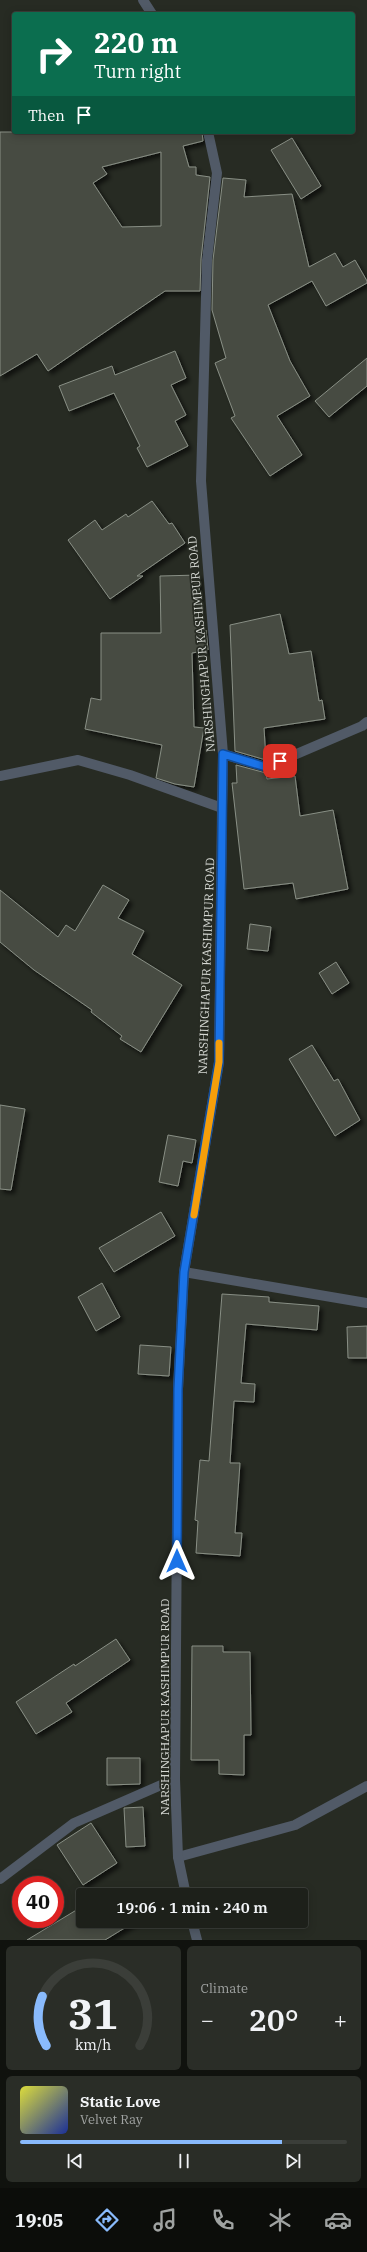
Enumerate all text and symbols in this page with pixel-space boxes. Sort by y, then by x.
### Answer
text: 220 m [94,24,178,61]
icon: right [28,28,80,80]
text: Turn right [94,60,181,83]
icon: arrive [73,104,95,126]
text: Then [28,106,65,125]
street label: NARSHINGHAPUR KASHIMPUR ROAD [184,535,218,753]
pin [263,744,297,778]
icon: arrive [269,750,291,772]
street label: NARSHINGHAPUR KASHIMPUR ROAD [195,857,217,1075]
position arrow [156,1540,198,1582]
street label: NARSHINGHAPUR KASHIMPUR ROAD [157,1599,172,1815]
speed limit sign: 40 [12,1876,64,1928]
text: 19:06 · 1 min · 240 m [116,1898,268,1917]
text: Climate [201,1980,248,1997]
text: 31 [68,1986,118,2040]
text: 20° [249,2000,299,2039]
text: − [201,2005,214,2034]
text: + [334,2005,347,2034]
text: km/h [75,2035,111,2054]
text: Static Love [80,2092,160,2111]
text: Velvet Ray [80,2111,143,2128]
icon: previous [64,2150,86,2172]
icon: pause [173,2150,195,2172]
icon: next [282,2150,304,2172]
icon: directions [93,2206,121,2234]
icon: music [151,2206,179,2234]
icon: phone [209,2206,237,2234]
icon: climate [266,2206,294,2234]
icon: car [324,2206,352,2234]
text: 19:05 [15,2209,64,2232]

